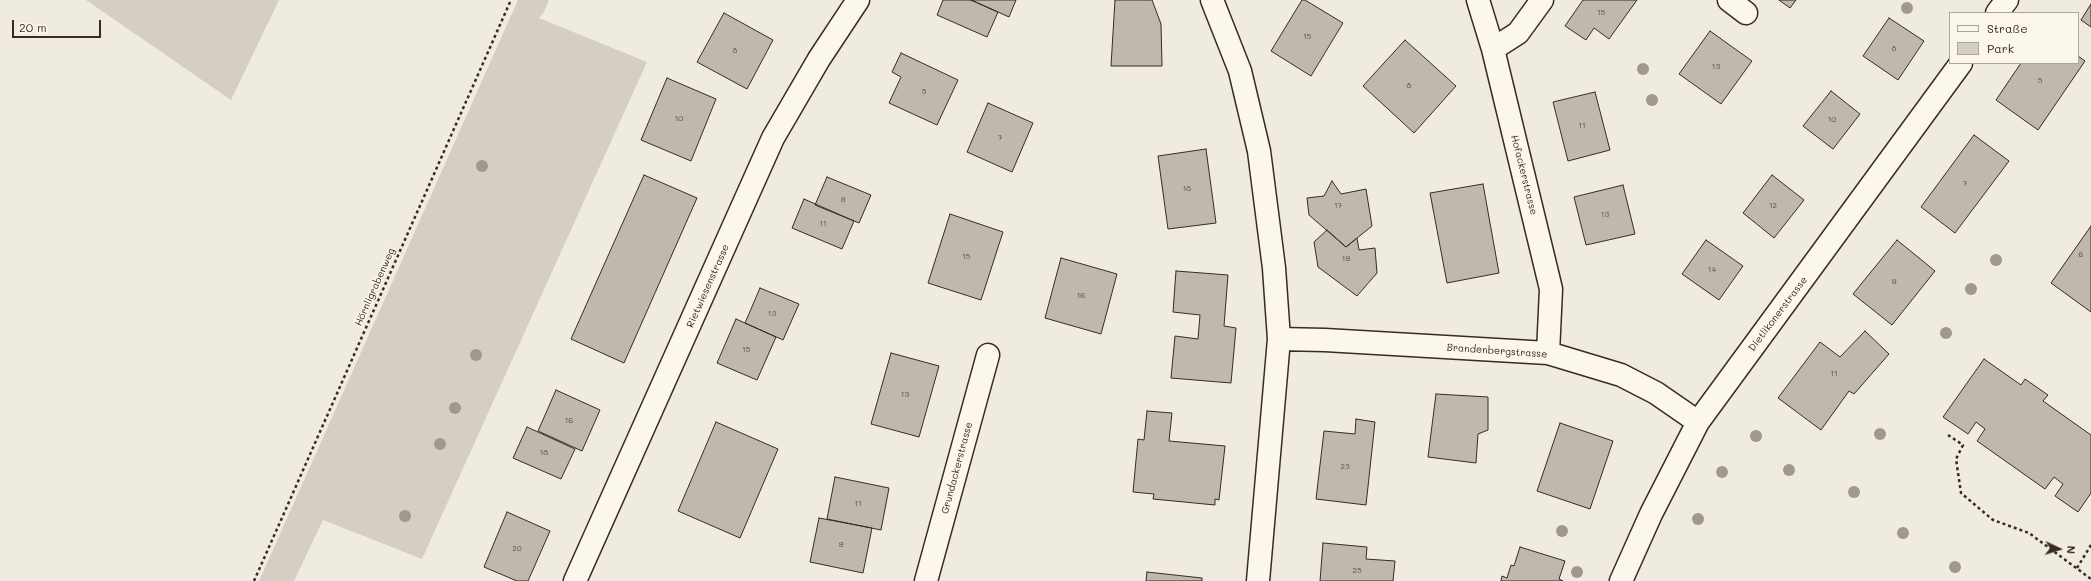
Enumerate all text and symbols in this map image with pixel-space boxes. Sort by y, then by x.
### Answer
house number: 15 [1597,8,1605,18]
scale bar [14,12,103,38]
legend [1949,12,2079,64]
text: 20 m [19,19,47,35]
text: Straße [1987,20,2028,36]
house number: 15 [1303,32,1311,42]
text: Park [1987,40,2014,56]
house number: 8 [1892,44,1896,54]
house number: 8 [733,46,737,56]
house number: 13 [1712,62,1720,72]
house number: 5 [2038,76,2042,86]
house number: 8 [1407,81,1411,91]
house number: 5 [922,87,926,97]
house number: 10 [675,114,683,124]
house number: 10 [1828,115,1836,125]
house number: 11 [1578,121,1586,131]
house number: 7 [998,133,1002,143]
street label: Hofackerstrasse [1508,134,1540,216]
house number: 7 [1963,179,1967,189]
house number: 18 [1183,184,1191,194]
house number: 9 [841,195,845,205]
house number: 17 [1334,201,1342,211]
house number: 12 [1769,201,1777,211]
house number: 13 [1601,210,1609,220]
house number: 11 [819,219,827,229]
street label: Rietwiesenstrasse [684,242,732,330]
street label: Hörnligrabenweg [352,246,398,328]
house number: 6 [2079,250,2083,260]
house number: 15 [962,252,970,262]
house number: 19 [1342,254,1350,264]
house number: 14 [1708,265,1716,275]
street label: Dietlikonerstrasse [1746,274,1810,354]
house number: 9 [1892,277,1896,287]
house number: 16 [1077,291,1085,301]
house number: 13 [768,309,776,319]
street label: Brandenbergstrasse [1446,341,1548,361]
house number: 15 [742,345,750,355]
house number: 11 [1830,369,1838,379]
house number: 13 [901,390,909,400]
house number: 16 [565,416,573,426]
street label: Grundackerstrasse [939,421,975,515]
house number: 18 [540,448,548,458]
house number: 23 [1340,462,1350,472]
house number: 11 [854,499,862,509]
north arrow [2039,529,2079,569]
house number: 9 [839,540,843,550]
house number: 20 [512,544,522,554]
text: N [2064,545,2079,555]
house number: 25 [1352,566,1362,576]

